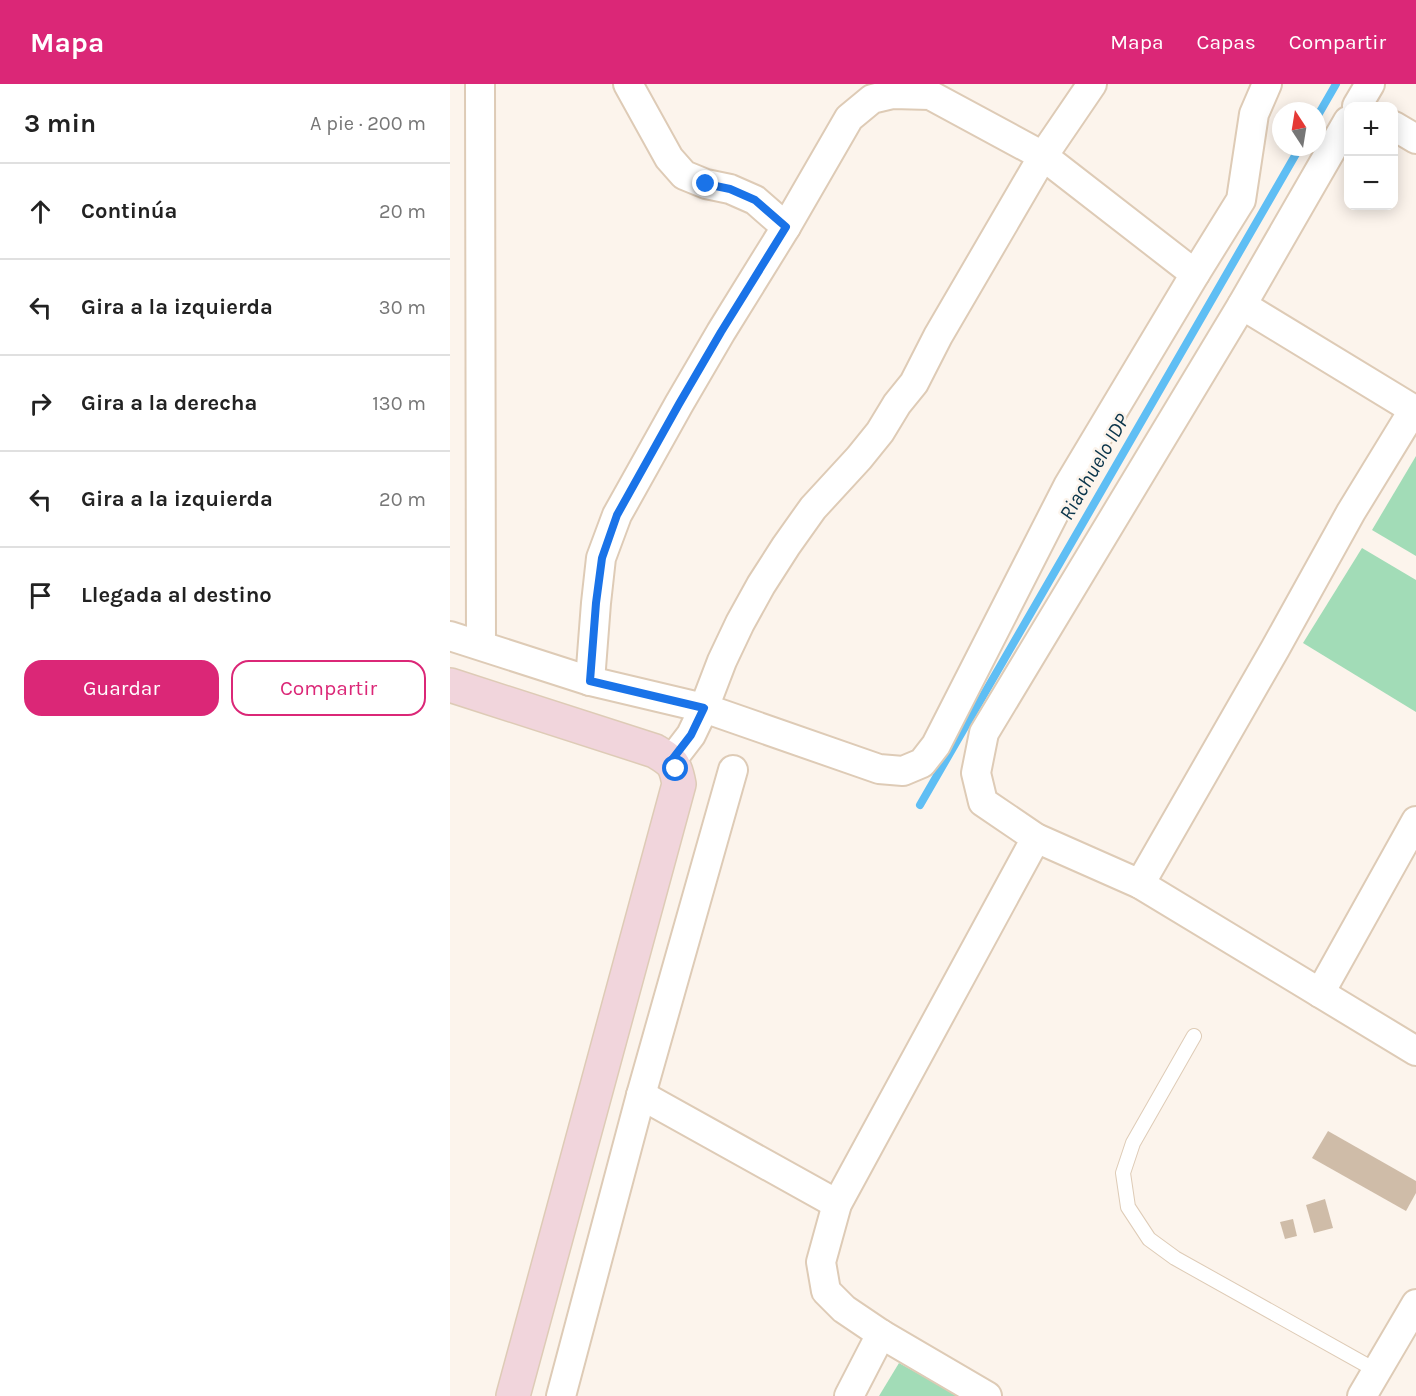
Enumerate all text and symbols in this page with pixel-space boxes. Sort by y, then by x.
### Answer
text: Mapa [30,26,104,59]
text: Mapa [1110,30,1164,54]
text: Capas [1197,30,1256,54]
text: Compartir [1289,30,1386,54]
north arrow [1272,102,1326,156]
map controls [1344,102,1398,210]
button: + [1344,102,1398,156]
text: 3 min [24,108,96,139]
text: A pie · 200 m [310,112,426,135]
button: − [1344,156,1398,210]
route end [692,170,718,196]
icon: ahead [24,195,57,228]
text: Continúa [81,198,177,224]
text: 20 m [379,200,426,223]
icon: left [24,291,57,324]
text: Gira a la izquierda [81,294,273,320]
text: 30 m [379,296,426,319]
icon: right [24,387,57,420]
text: Gira a la derecha [81,390,257,416]
text: 130 m [372,392,426,415]
water label: Riachuelo IDP [1054,409,1134,524]
icon: left [24,483,57,516]
text: Gira a la izquierda [81,486,273,512]
text: 20 m [379,488,426,511]
icon: arrive [24,579,57,612]
text: Llegada al destino [81,582,272,608]
button: Guardar [24,660,219,716]
button: Compartir [231,660,426,716]
route start [662,755,688,781]

